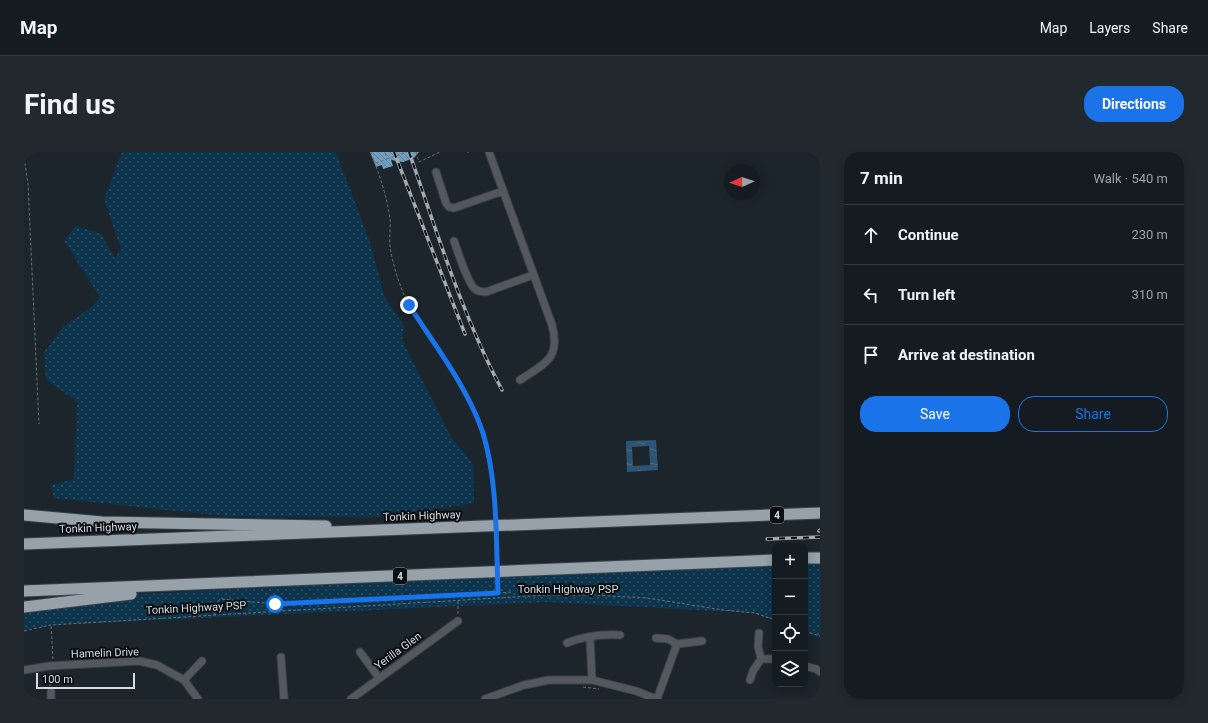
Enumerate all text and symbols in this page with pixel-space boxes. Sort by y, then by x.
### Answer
text: Map [20,16,58,39]
text: Map [1040,20,1067,36]
text: Layers [1089,20,1130,36]
text: Share [1152,20,1188,36]
button: Directions [1084,86,1184,122]
text: Find us [24,88,115,121]
north arrow [724,164,760,200]
text: 7 min [860,168,903,188]
text: Walk · 540 m [1093,171,1168,186]
icon: ahead [860,224,882,246]
text: Continue [898,226,959,244]
text: 230 m [1131,227,1168,242]
icon: left [860,284,882,306]
text: Turn left [898,286,955,304]
text: 310 m [1131,287,1168,302]
route end [400,296,418,314]
icon: arrive [860,344,882,366]
text: Arrive at destination [898,346,1035,364]
button: Save [860,396,1010,432]
button: Share [1018,396,1168,432]
road number: 4 [770,507,784,523]
street label: Tonkin Highway [383,508,462,524]
street label: Tonkin Highway [59,520,138,536]
map controls [772,543,808,687]
button: + [772,543,808,579]
road number: 4 [393,568,407,584]
button: − [772,579,808,615]
street label: Tonkin Highway PSP [518,583,618,596]
route start [266,595,284,613]
street label: Tonkin Highway PSP [145,599,247,617]
button: locate [772,615,808,651]
street label: Yerilla Glen [372,630,424,672]
street label: Hamelin Drive [71,645,139,661]
button: layers [772,651,808,687]
scale bar [36,671,135,690]
text: 100 m [42,673,73,686]

